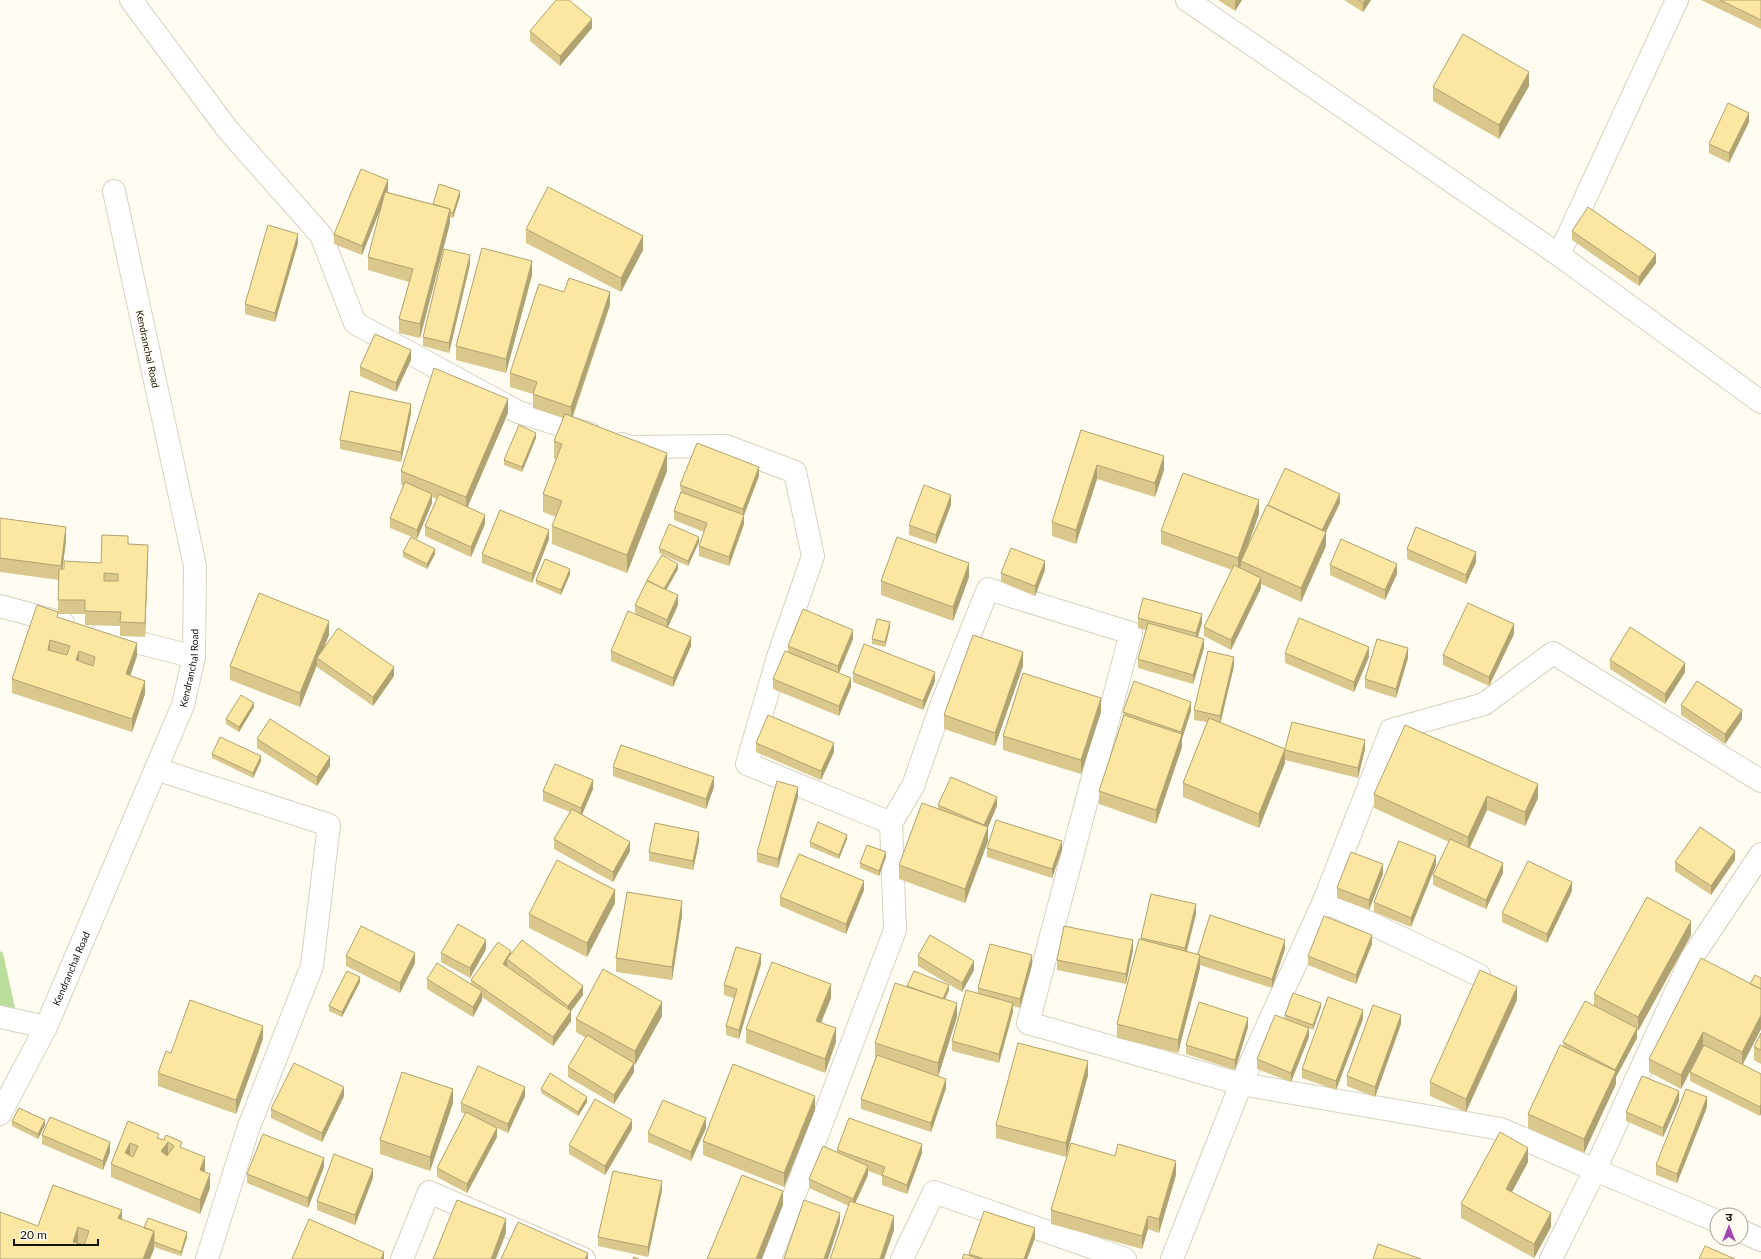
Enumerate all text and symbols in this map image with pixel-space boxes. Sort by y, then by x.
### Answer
street label: Kendranchal Road [134,309,162,389]
street label: Kendranchal Road [177,629,200,708]
street label: Kendranchal Road [50,930,92,1007]
north arrow [1709,1207,1749,1247]
text: उ [1726,1210,1733,1223]
scale bar [14,1221,98,1247]
text: 20 m [20,1227,47,1242]

